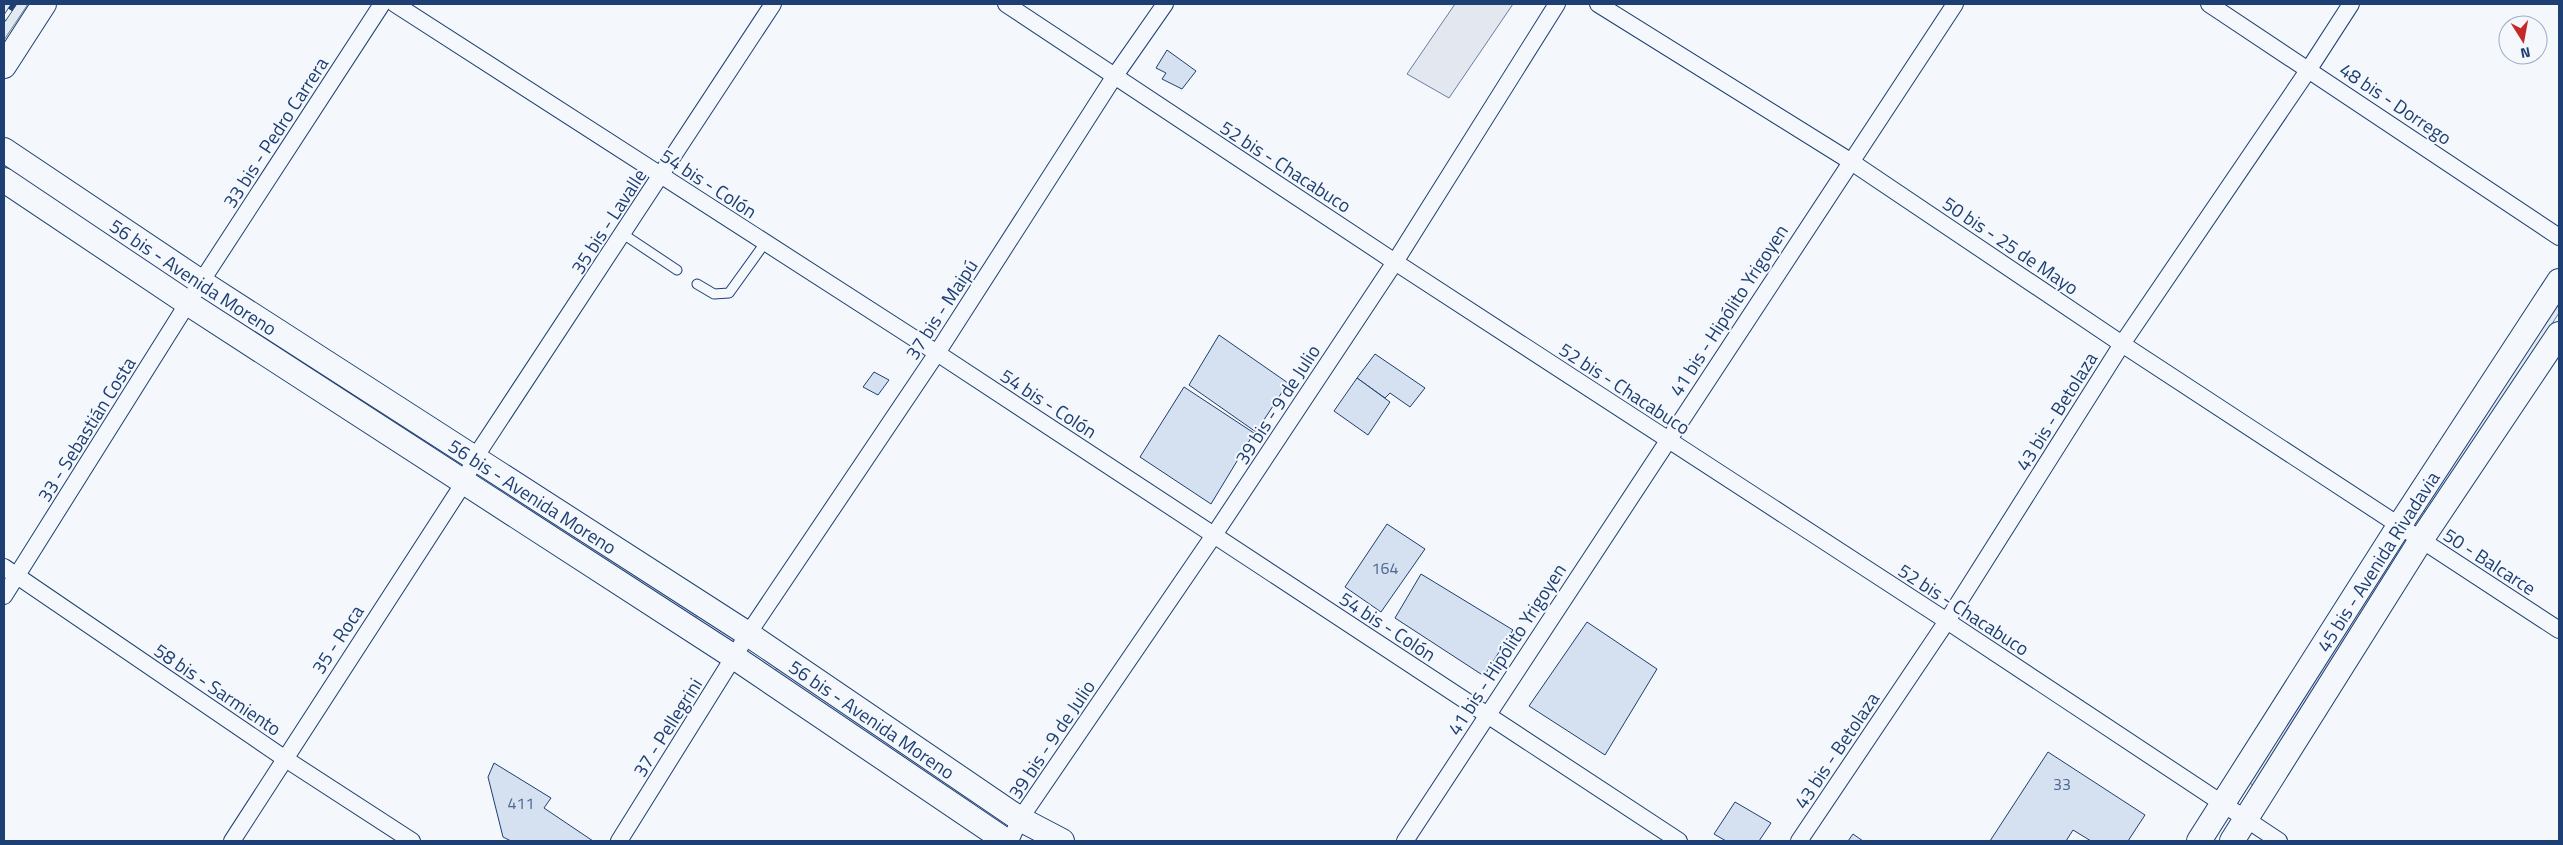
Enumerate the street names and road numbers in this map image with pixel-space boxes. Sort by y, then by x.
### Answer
street label: 33 bis - Pedro Carrera [215,50,335,213]
street label: 48 bis - Dorrego [2334,55,2458,151]
street label: 52 bis - Chacabuco [1215,113,1357,219]
street label: 54 bis - Colón [655,141,763,225]
street label: 35 bis - Lavalle [563,163,653,279]
street label: 50 bis - 25 de Mayo [1937,189,2085,301]
street label: 56 bis - Avenida Moreno [104,211,283,342]
street label: 41 bis - Hipólito Yrigoyen [1661,218,1795,402]
street label: 37 bis - Maipú [898,253,984,365]
street label: 52 bis - Chacabuco [1554,335,1696,441]
street label: 39 bis - 9 de Julio [1227,338,1327,470]
street label: 43 bis - Betolaza [2008,346,2104,476]
street label: 33 - Sebastián Costa [30,350,143,507]
street label: 54 bis - Colón [995,361,1103,445]
street label: 56 bis - Avenida Moreno [443,431,623,561]
street label: 45 bis - Avenida Rivadavia [2309,464,2446,657]
street label: 50 - Balcarce [2438,520,2542,602]
street label: 52 bis - Chacabuco [1893,556,2035,662]
street label: 41 bis - Hipólito Yrigoyen [1439,557,1573,741]
street label: 54 bis - Colón [1334,584,1442,668]
street label: 35 - Roca [304,598,370,679]
street label: 58 bis - Sarmiento [149,636,287,742]
street label: 56 bis - Avenida Moreno [784,652,961,785]
street label: 37 - Pellegrini [625,672,709,782]
street label: 39 bis - 9 de Julio [1000,674,1102,804]
street label: 43 bis - Betolaza [1786,685,1886,814]

